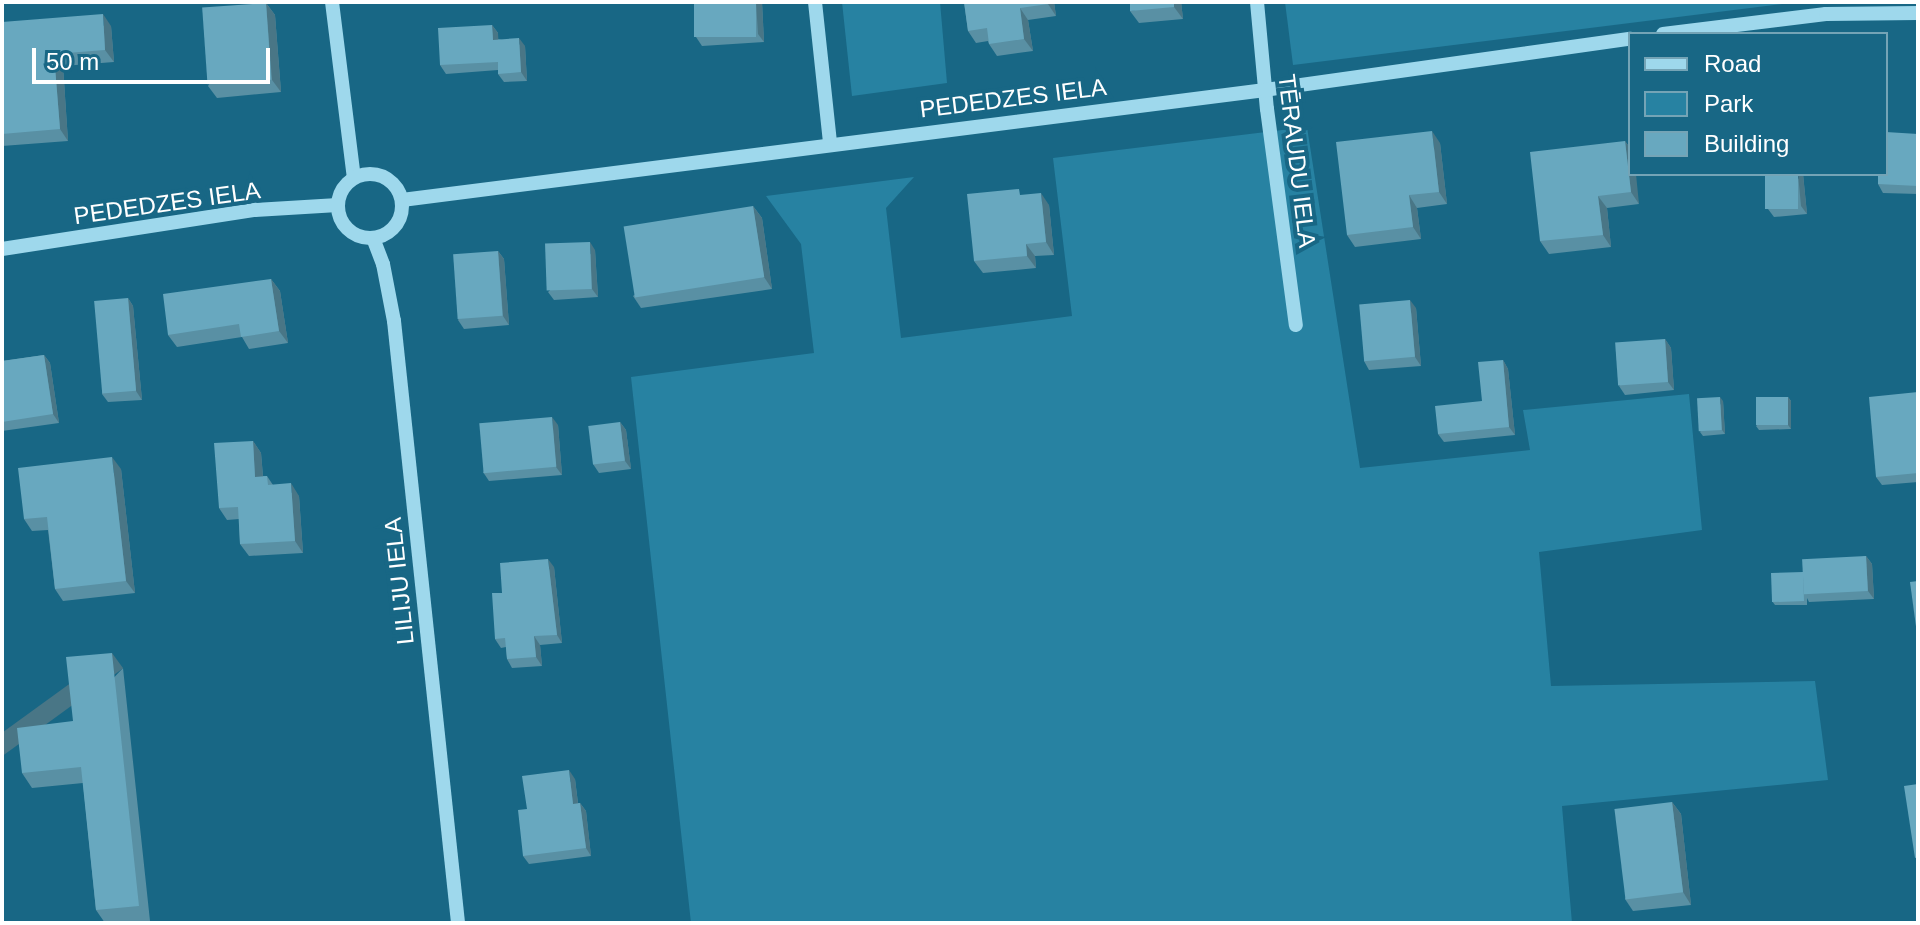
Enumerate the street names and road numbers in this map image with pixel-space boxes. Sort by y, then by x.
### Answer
street label: PEDEDZES IELA [918,72,1108,124]
street label: TĒRAUDU IELA [1272,73,1322,249]
street label: PEDEDZES IELA [72,176,262,230]
street label: LILIJU IELA [378,516,420,646]

